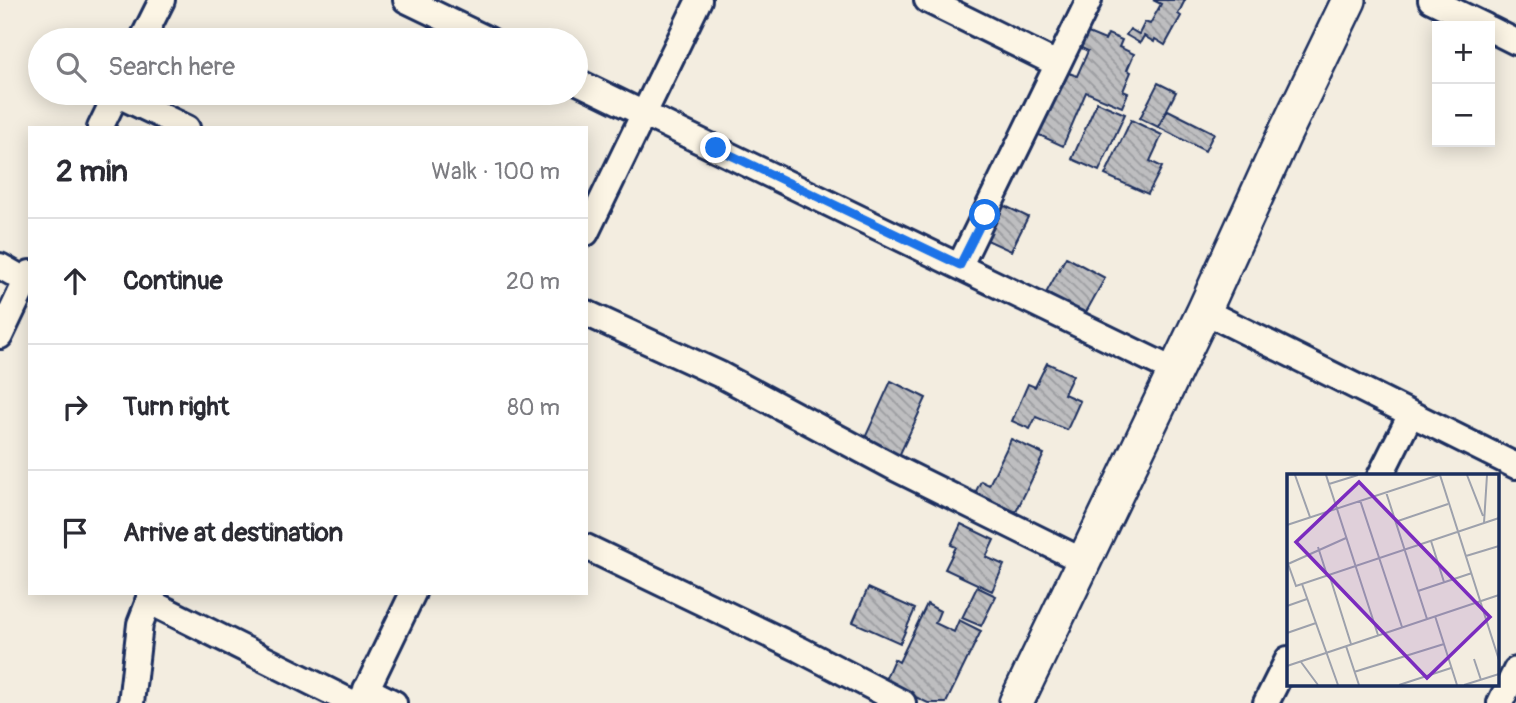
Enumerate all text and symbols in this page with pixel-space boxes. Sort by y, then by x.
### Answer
map controls [1432,21,1495,147]
button: + [1432,21,1495,84]
search box [28,28,588,105]
icon: search [52,48,90,86]
text: Search here [108,51,235,83]
button: − [1432,84,1495,147]
route end [700,132,731,163]
text: 2 min [56,153,128,190]
text: Walk · 100 m [431,157,560,186]
route start [969,199,1000,230]
icon: ahead [56,262,94,300]
text: Continue [123,265,223,297]
text: 20 m [506,267,560,296]
icon: right [56,388,94,426]
text: Turn right [123,391,229,423]
text: 80 m [507,393,560,422]
inset map [1287,474,1498,686]
icon: arrive [56,514,94,552]
text: Arrive at destination [123,517,343,549]

